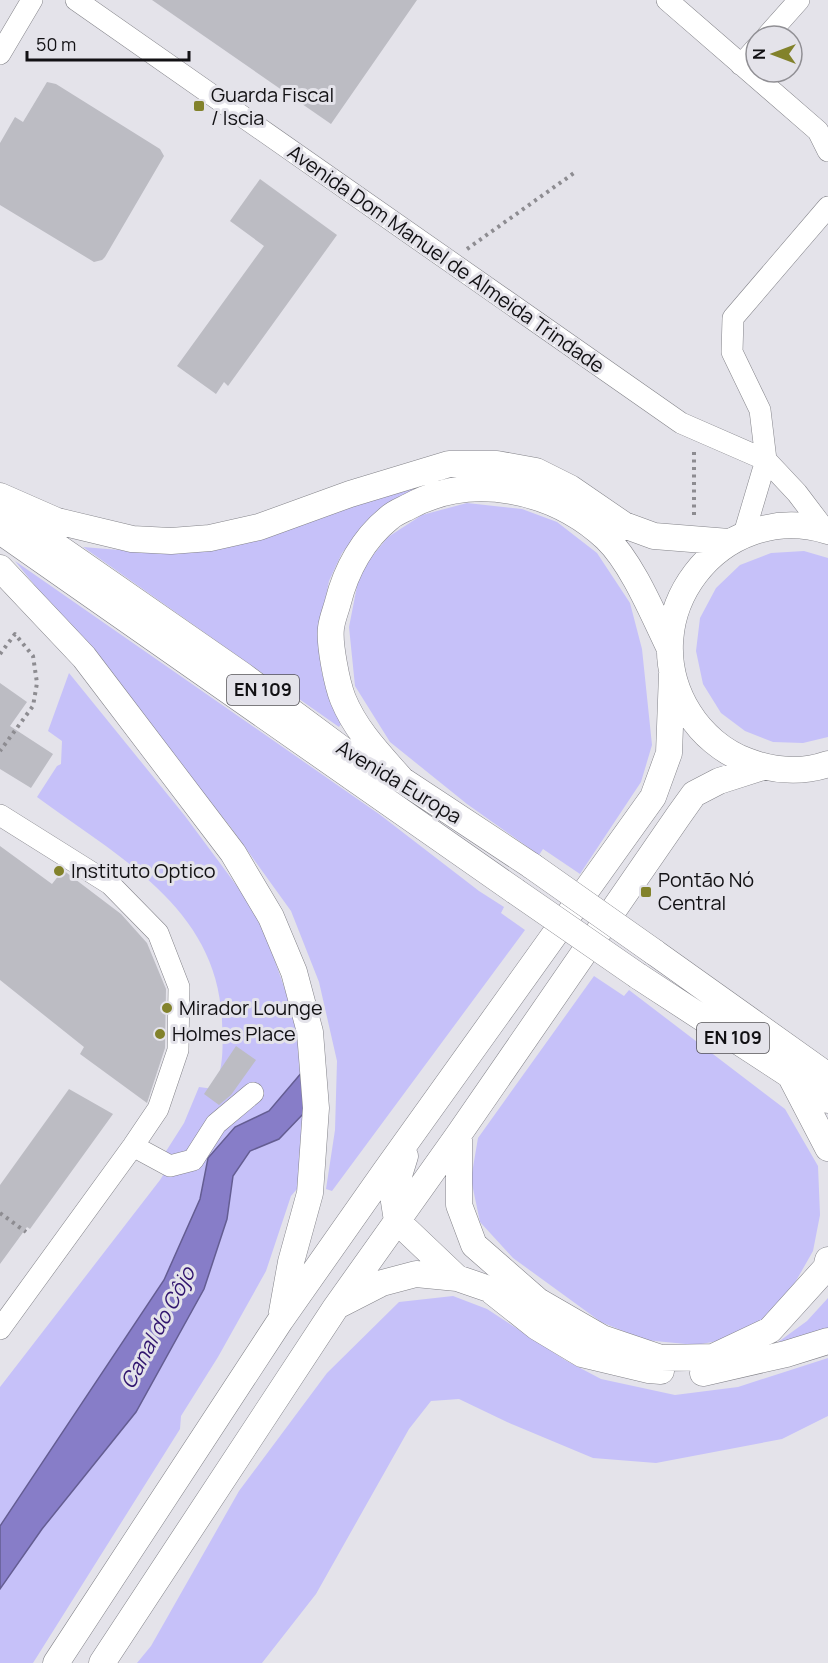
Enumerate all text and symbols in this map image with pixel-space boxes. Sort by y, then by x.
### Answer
scale bar [27,24,189,62]
north arrow [744,24,804,84]
text: 50 m [36,32,76,56]
text: N [748,48,770,60]
place label: Guarda Fiscal / Iscia [211,81,334,131]
marker: Guarda Fiscal / Iscia [192,99,206,113]
street label: Avenida Dom Manuel de Almeida Trindade [282,138,610,379]
road number: EN 109 [227,675,299,705]
street label: Avenida Europa [332,734,467,830]
place label: Instituto Optico [71,857,216,884]
marker: Instituto Optico [52,864,66,878]
place label: Pontão Nó Central [658,866,754,916]
marker: Pontão Nó Central [639,885,653,899]
place label: Mirador Lounge [179,994,323,1021]
marker: Mirador Lounge [160,1001,174,1015]
place label: Holmes Place [172,1020,296,1047]
road number: EN 109 [697,1023,769,1053]
marker: Holmes Place [153,1027,167,1041]
water label: Canal do Côjo [113,1260,202,1393]

